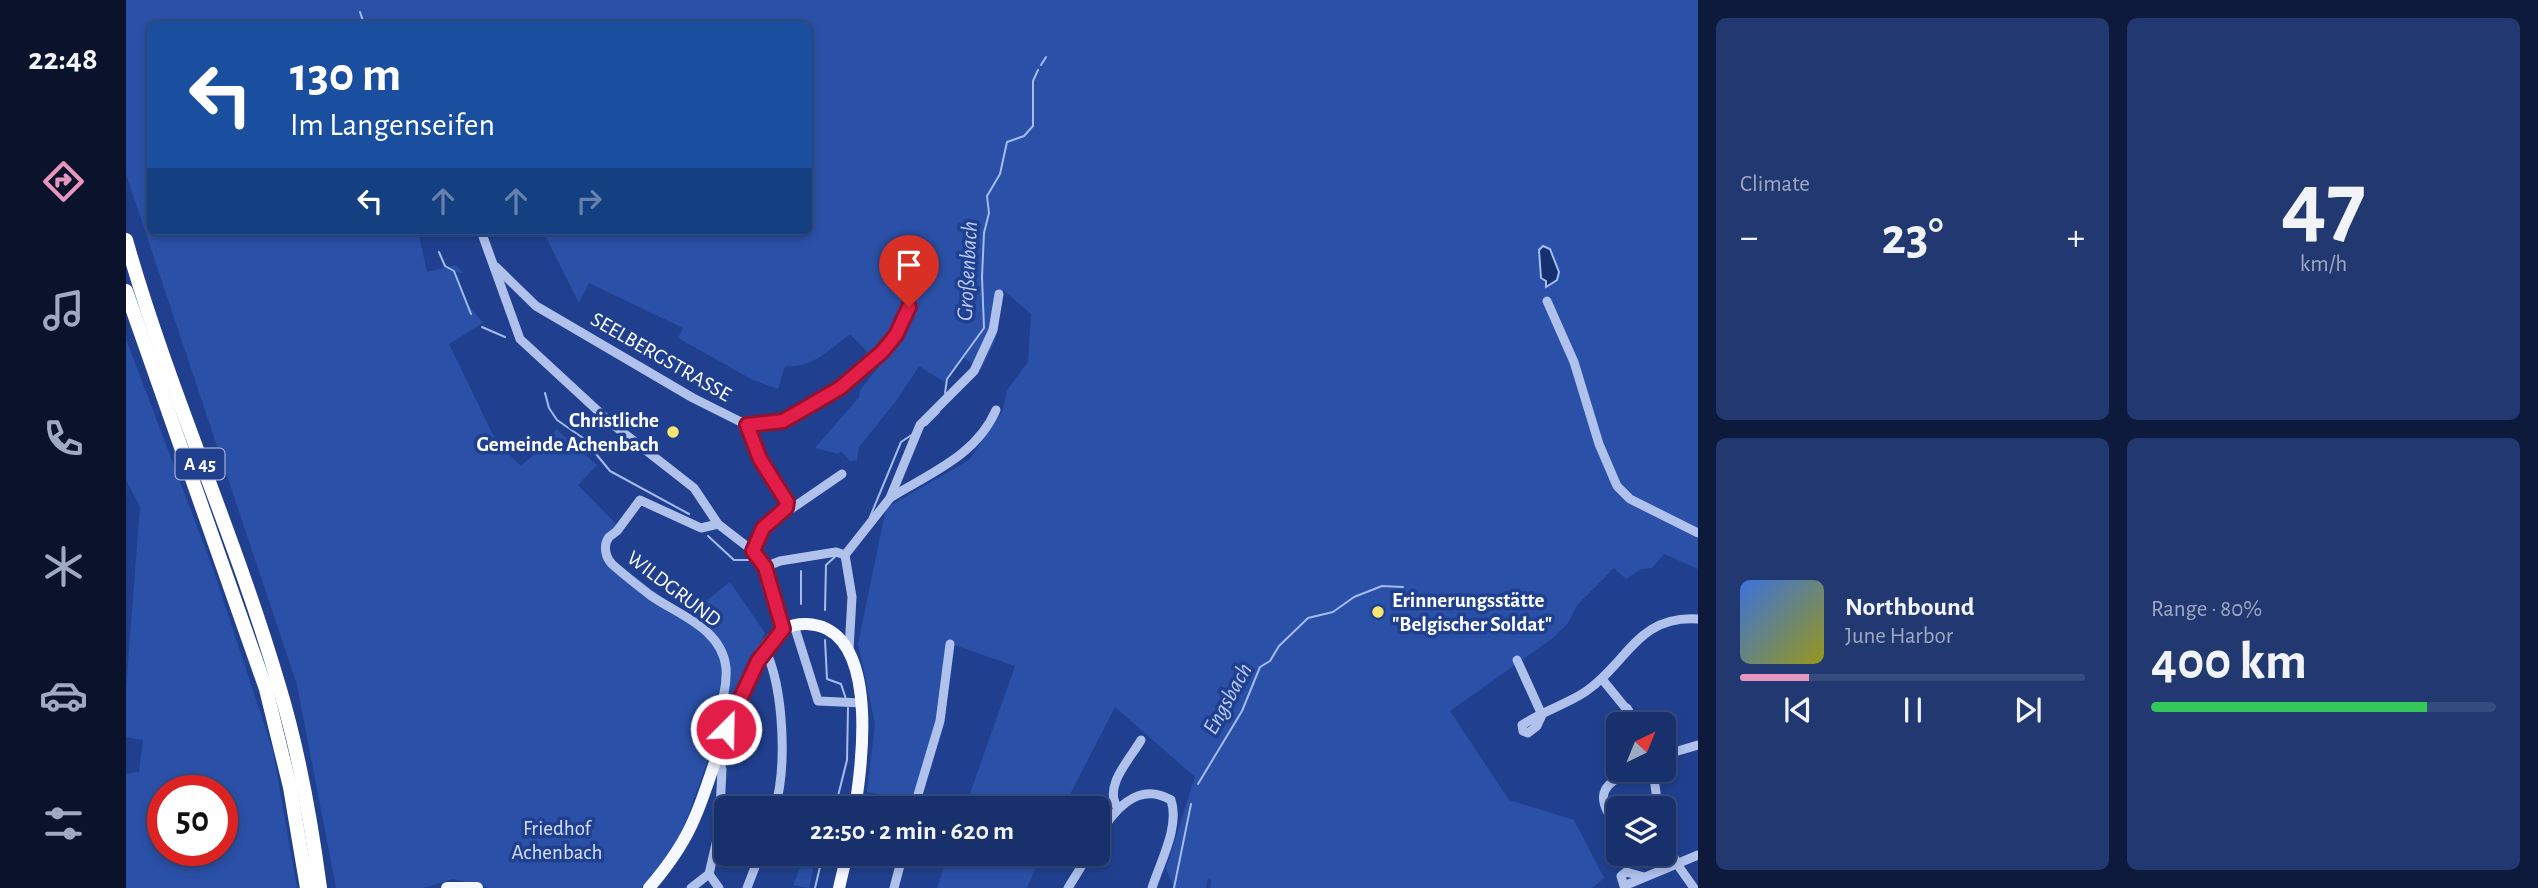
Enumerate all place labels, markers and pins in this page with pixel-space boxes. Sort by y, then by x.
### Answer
pin [879,235,939,307]
place label: Christliche Gemeinde Achenbach [477,410,659,455]
marker: Christliche Gemeinde Achenbach [665,424,681,440]
place label: Erinnerungsstätte "Belgischer Soldat" [1392,590,1552,635]
marker: Erinnerungsstätte "Belgischer Soldat" [1370,604,1386,620]

